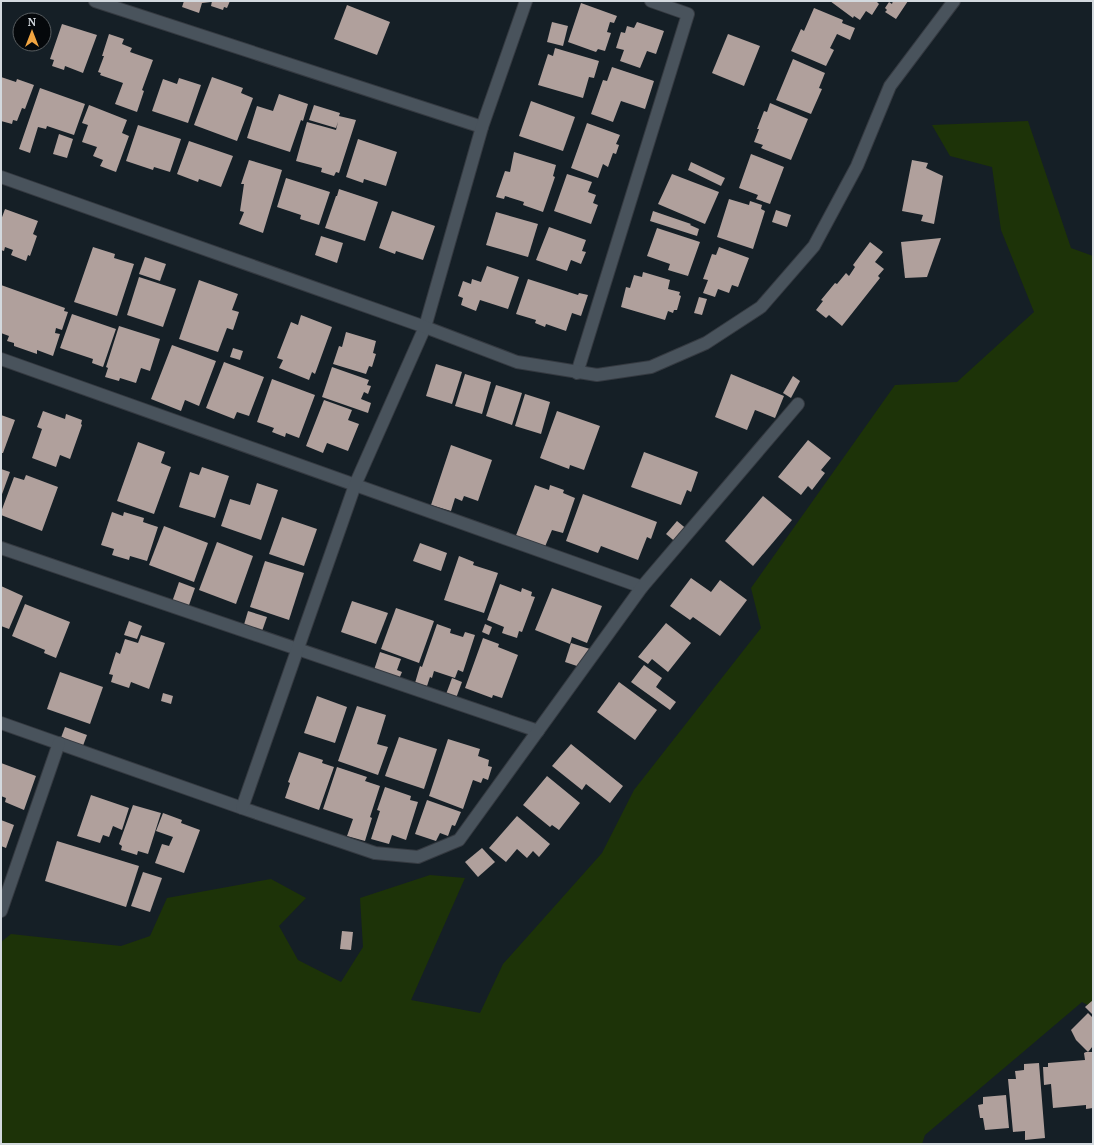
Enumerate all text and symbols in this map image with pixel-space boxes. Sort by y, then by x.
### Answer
north arrow [12,12,52,52]
text: N [28,15,37,29]

